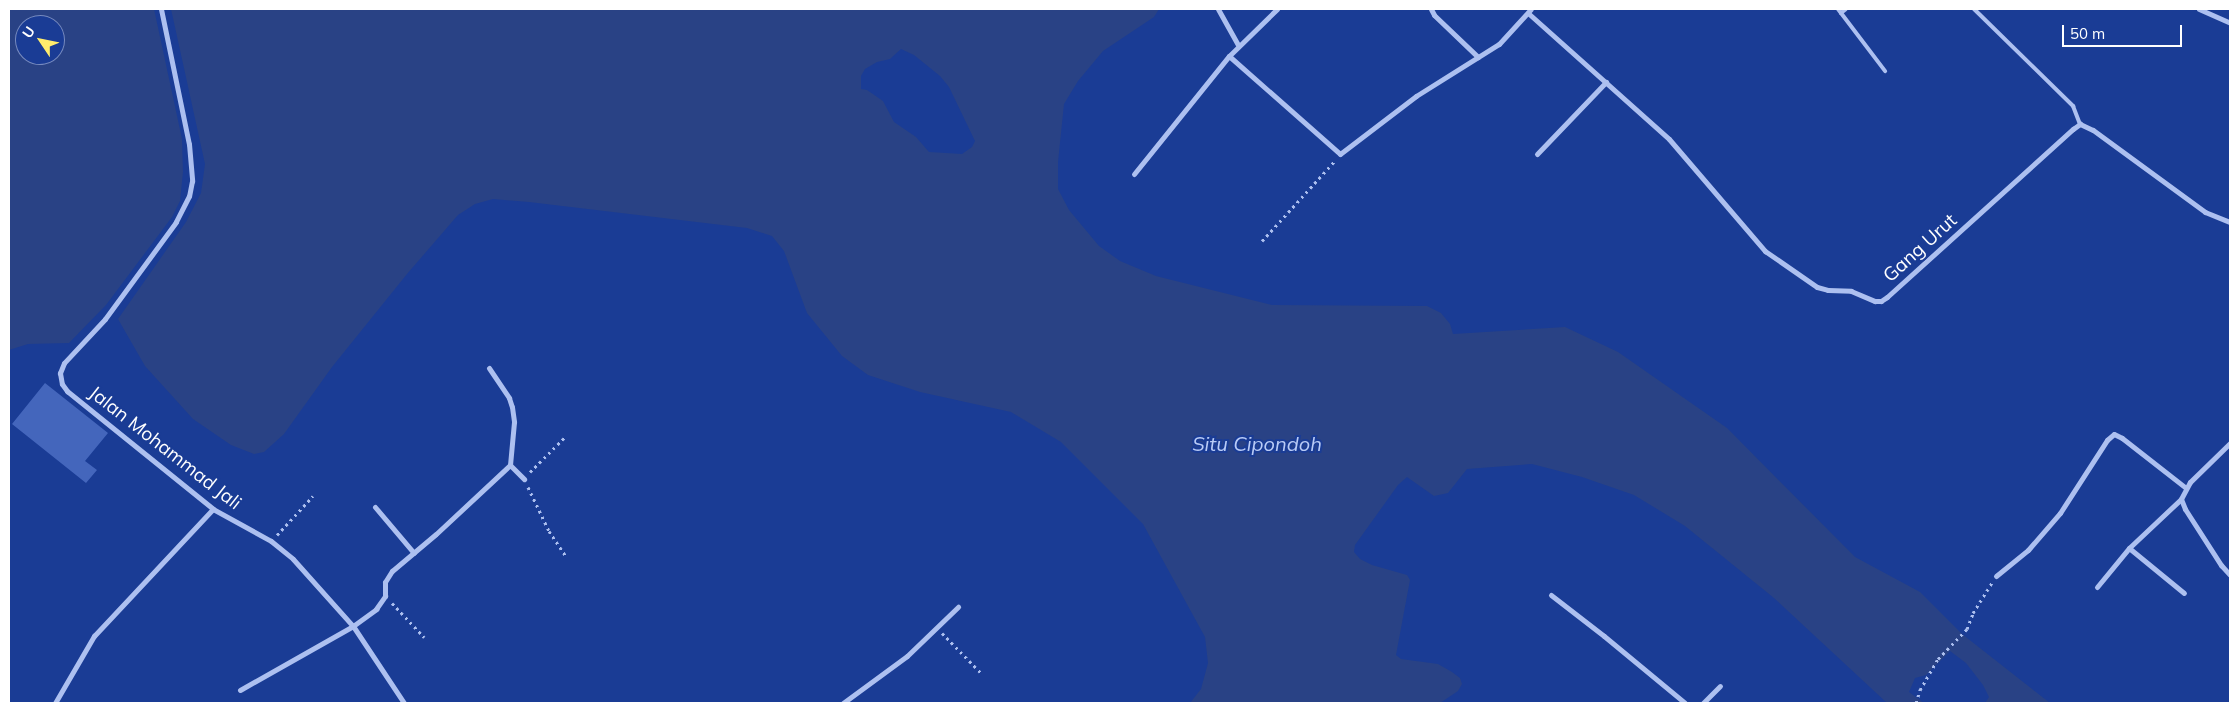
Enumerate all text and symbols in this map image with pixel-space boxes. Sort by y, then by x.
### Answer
north arrow [15,15,65,65]
scale bar [2064,15,2184,47]
text: U [18,23,39,42]
text: 50 m [2070,24,2105,43]
street label: Gang Urut [1878,209,1962,287]
street label: Jalan Mohammad Jali [84,381,246,515]
water label: Situ Cipondoh [1192,431,1322,455]

